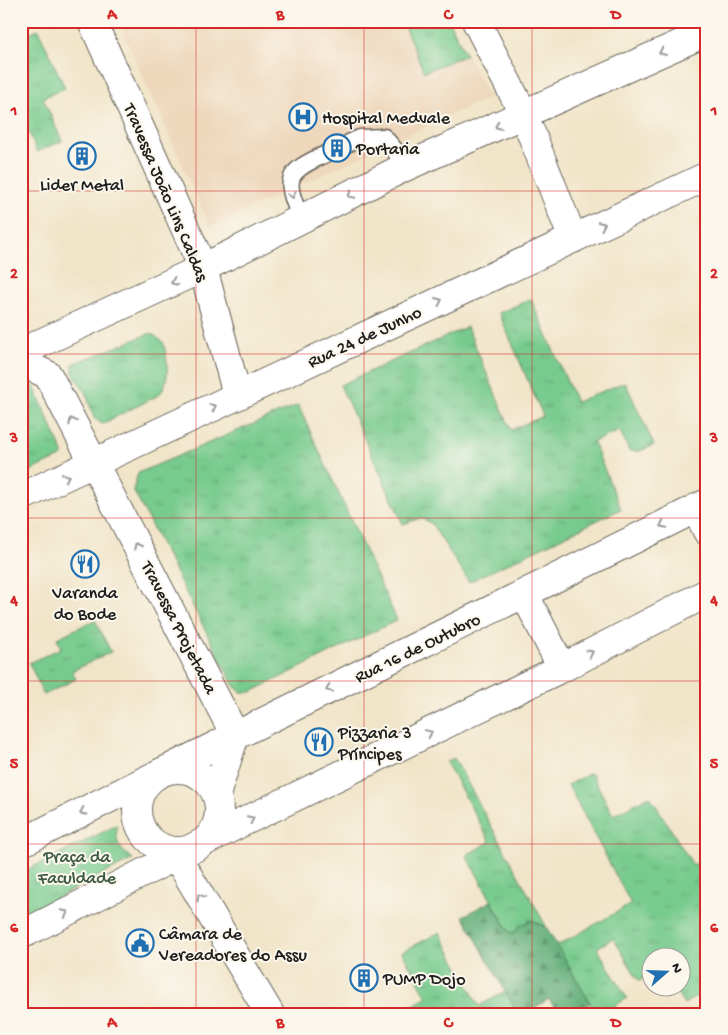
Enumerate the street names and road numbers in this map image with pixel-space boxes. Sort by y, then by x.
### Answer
street label: Travessa João Lins Caldas [117,100,212,286]
street label: Rua 24 de Junho [305,303,425,374]
street label: Travessa Projetada [135,557,221,699]
street label: Rua 16 de Outubro [352,610,484,689]

